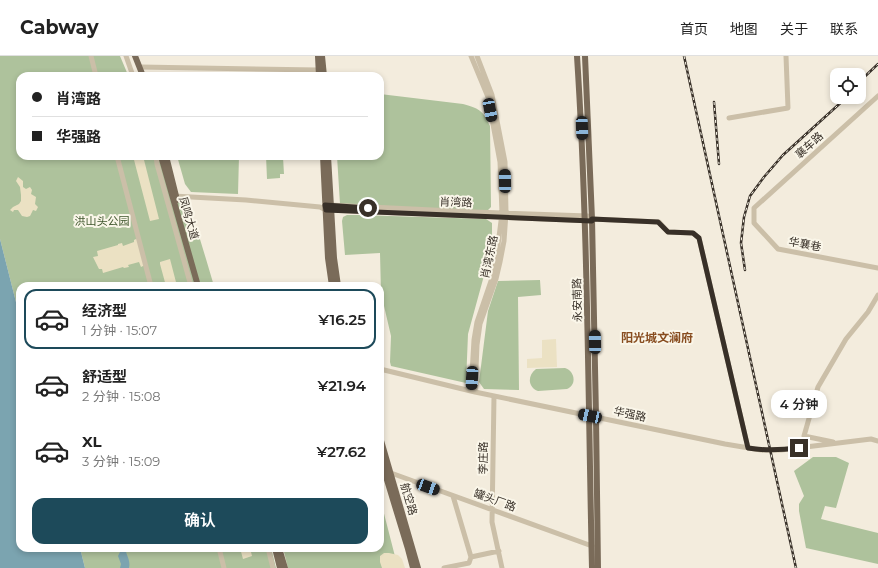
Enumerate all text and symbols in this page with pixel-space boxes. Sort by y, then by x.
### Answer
text: Cabway [20,16,99,39]
text: 首页 [680,20,708,38]
text: 地图 [730,20,758,38]
text: 关于 [780,20,808,38]
text: 联系 [830,20,858,38]
map controls [830,68,866,104]
button: locate [830,68,866,104]
text: 肖湾路 [56,89,101,108]
car [482,97,498,123]
car [576,116,588,140]
text: 华强路 [56,127,101,146]
street label: 襄车路 [792,129,826,161]
car [499,169,511,193]
street label: 肖湾路 [439,194,473,210]
street label: 凤鸣大道 [176,195,202,241]
route start [359,199,377,217]
park label: 洪山头公园 [75,214,130,228]
street label: 肖湾东路 [478,234,500,280]
street label: 华襄巷 [788,234,822,254]
street label: 永安南路 [570,278,584,322]
icon: car [34,301,70,337]
text: 经济型 [82,301,127,320]
text: ¥16.25 [318,310,366,329]
text: 1 分钟 · 15:07 [82,322,157,338]
car [589,330,601,354]
district label: 阳光城文澜府 [621,330,693,345]
car [465,366,479,390]
icon: car [34,367,70,403]
text: 舒适型 [82,367,127,386]
text: ¥21.94 [317,376,366,395]
text: 2 分钟 · 15:08 [82,388,161,404]
callout: 4 分钟 [771,390,827,418]
text: 4 分钟 [780,396,818,412]
street label: 华强路 [612,404,648,424]
car [577,408,603,424]
text: XL [82,432,101,451]
icon: car [34,433,70,469]
route end [790,439,808,457]
street label: 李庄路 [476,441,490,475]
text: ¥27.62 [316,442,366,461]
text: 3 分钟 · 15:09 [82,453,160,469]
car [415,477,441,497]
street label: 航空路 [398,481,420,517]
street label: 罐头厂路 [472,486,518,514]
button: 确认 [32,498,368,544]

